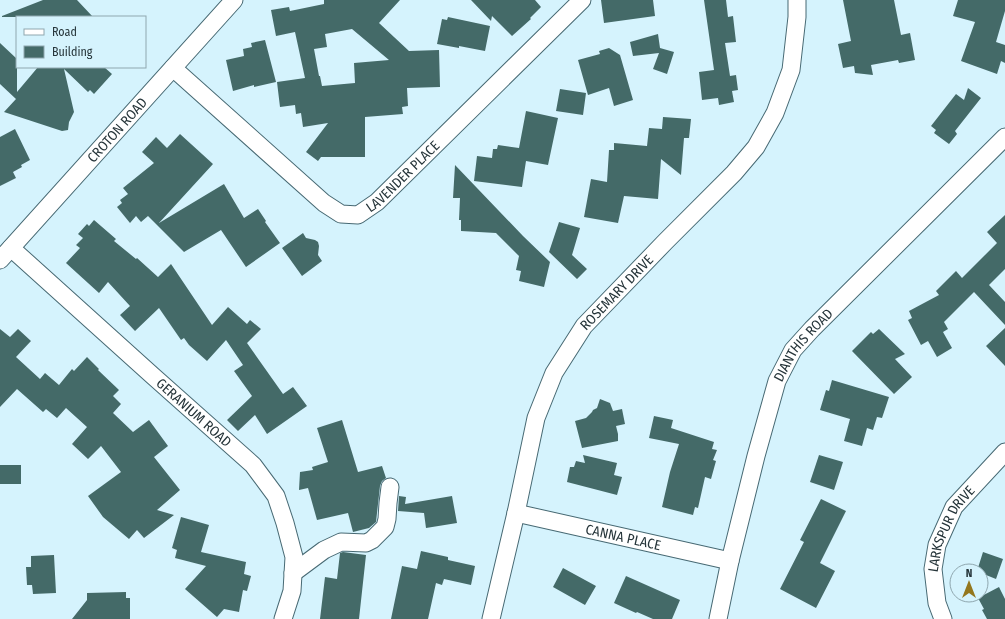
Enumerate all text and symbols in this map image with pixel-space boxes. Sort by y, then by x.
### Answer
legend [16,16,146,68]
text: Road [52,25,77,39]
text: Building [52,45,93,59]
street label: CROTON ROAD [84,94,151,166]
street label: LAVENDER PLACE [363,137,443,216]
street label: ROSEMARY DRIVE [576,251,657,333]
street label: DIANTHIS ROAD [770,305,836,384]
street label: GERANIUM ROAD [153,375,235,450]
street label: LARKSPUR DRIVE [924,482,978,573]
street label: CANNA PLACE [584,520,663,554]
north arrow [949,563,989,603]
text: N [966,567,972,580]

